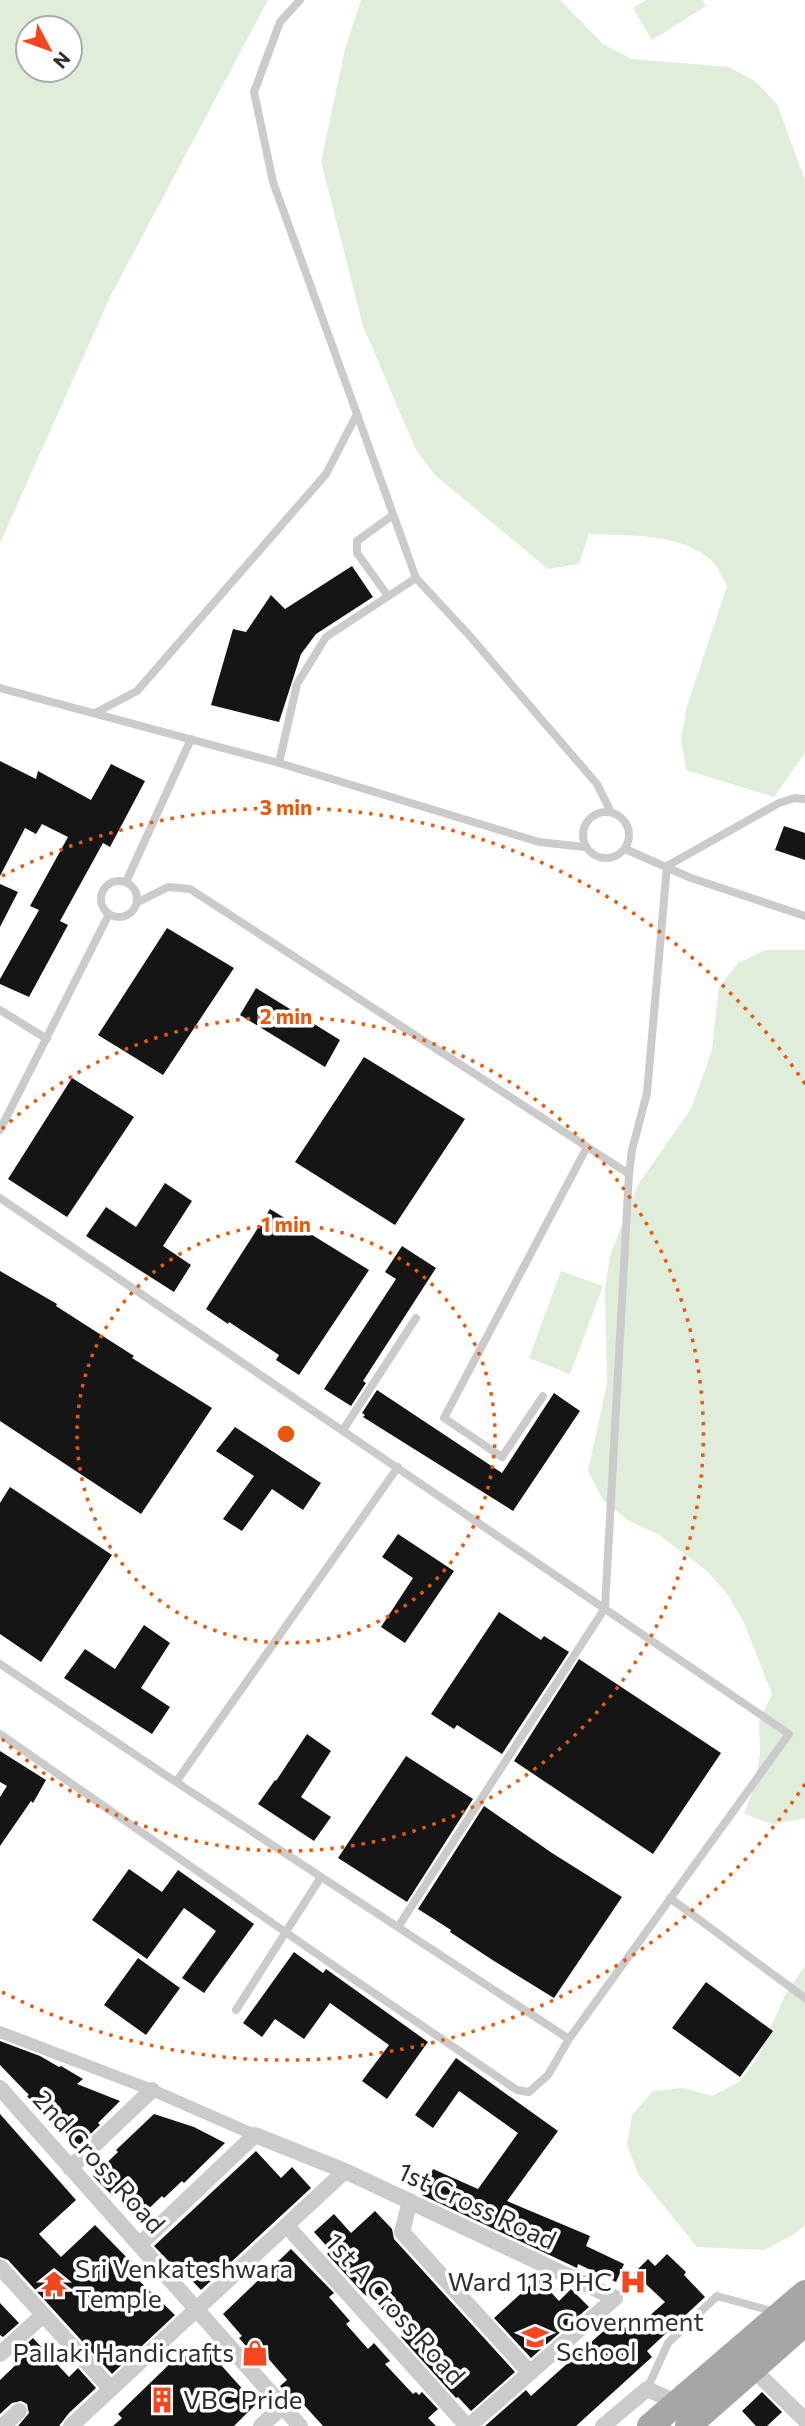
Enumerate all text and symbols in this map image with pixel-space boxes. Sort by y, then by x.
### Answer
north arrow [14,14,84,84]
text: N [49,48,76,73]
text: 3 min [260,794,312,819]
text: 2 min [260,1003,312,1028]
text: 1 min [261,1211,311,1236]
centre of rings [274,1422,298,1446]
street label: 2nd Cross Road [28,2083,172,2239]
street label: 1st Cross Road [394,2154,562,2255]
street label: 1st A Cross Road [320,2226,472,2390]
place label: Sri Venkateshwara Temple [75,2252,293,2313]
place label: Ward 113 PHC [448,2265,612,2296]
hospital icon: Ward 113 PHC [618,2267,648,2297]
temple icon: Sri Venkateshwara Temple [39,2269,69,2299]
place label: Government School [556,2305,704,2366]
school or university icon: Government School [520,2322,550,2352]
place label: Pallaki Handicrafts [13,2336,234,2367]
shop icon: Pallaki Handicrafts [240,2338,270,2368]
place label: VBC Pride [183,2383,303,2414]
building icon: VBC Pride [147,2385,177,2415]

